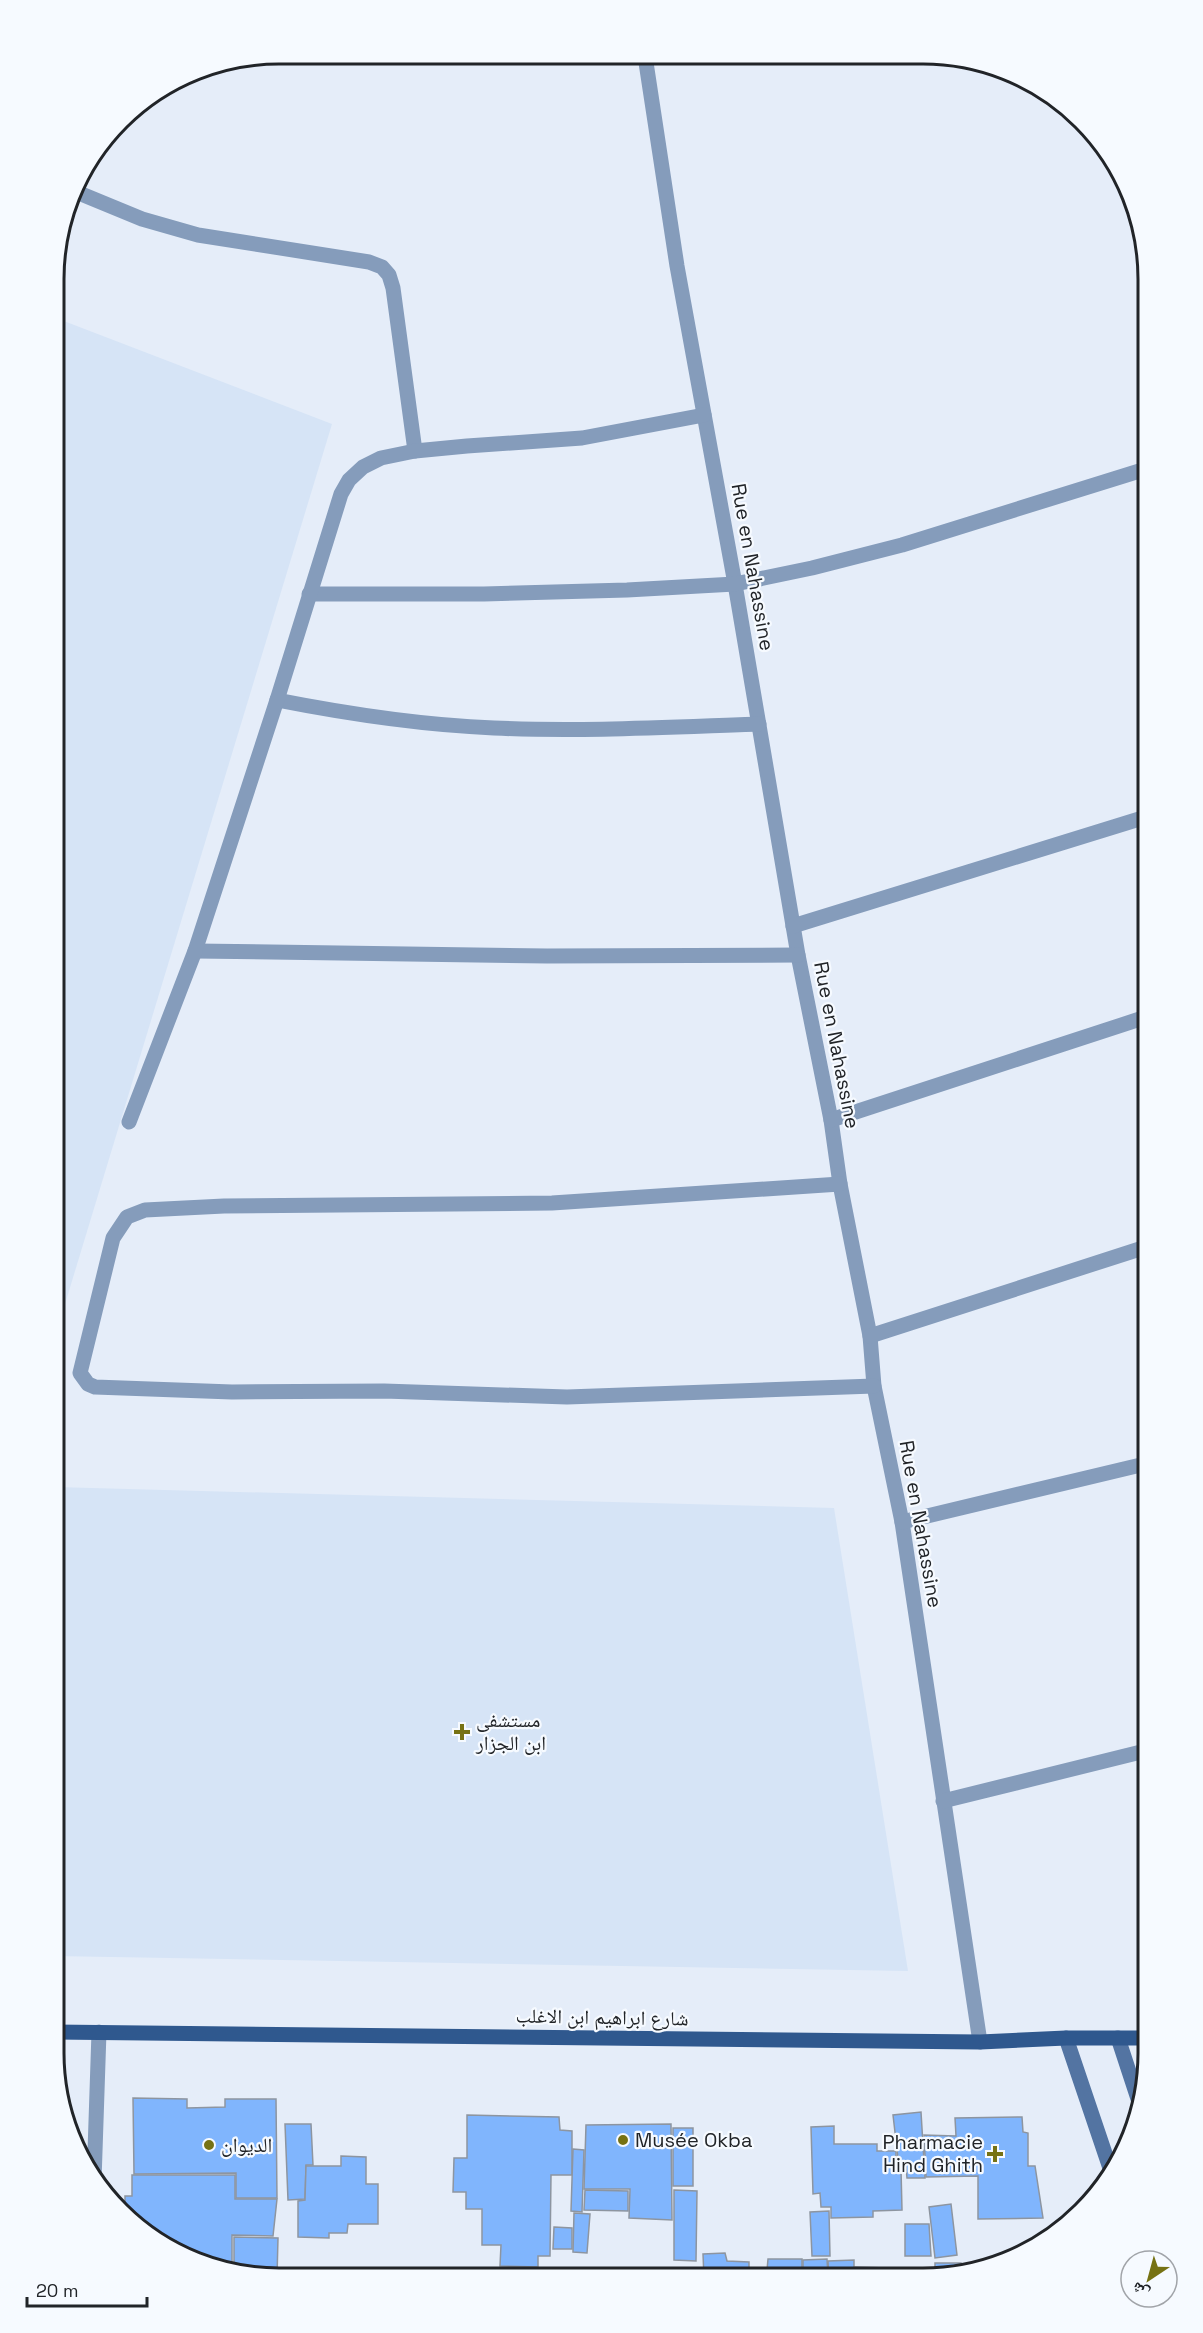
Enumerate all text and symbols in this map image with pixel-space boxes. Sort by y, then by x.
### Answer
street label: Rue en Nahassine [725,481,781,653]
street label: Rue en Nahassine [808,959,866,1131]
street label: Rue en Nahassine [893,1438,949,1610]
place label: مستشفى ابن الجزار [475,1707,546,1756]
marker: مستشفى ابن الجزار [453,1723,471,1741]
street label: شارع ابراهيم ابن الاغلب [515,2002,689,2033]
place label: Musée Okba [635,2127,752,2153]
place label: Pharmacie Hind Ghith [883,2129,983,2178]
place label: الديوان [221,2132,272,2158]
marker: Musée Okba [616,2133,630,2147]
marker: الديوان [202,2138,216,2152]
marker: Pharmacie Hind Ghith [988,2147,1002,2161]
north arrow [1119,2249,1179,2309]
scale bar [27,2270,147,2308]
text: ش [1127,2277,1154,2304]
text: 20 m [36,2279,79,2302]

